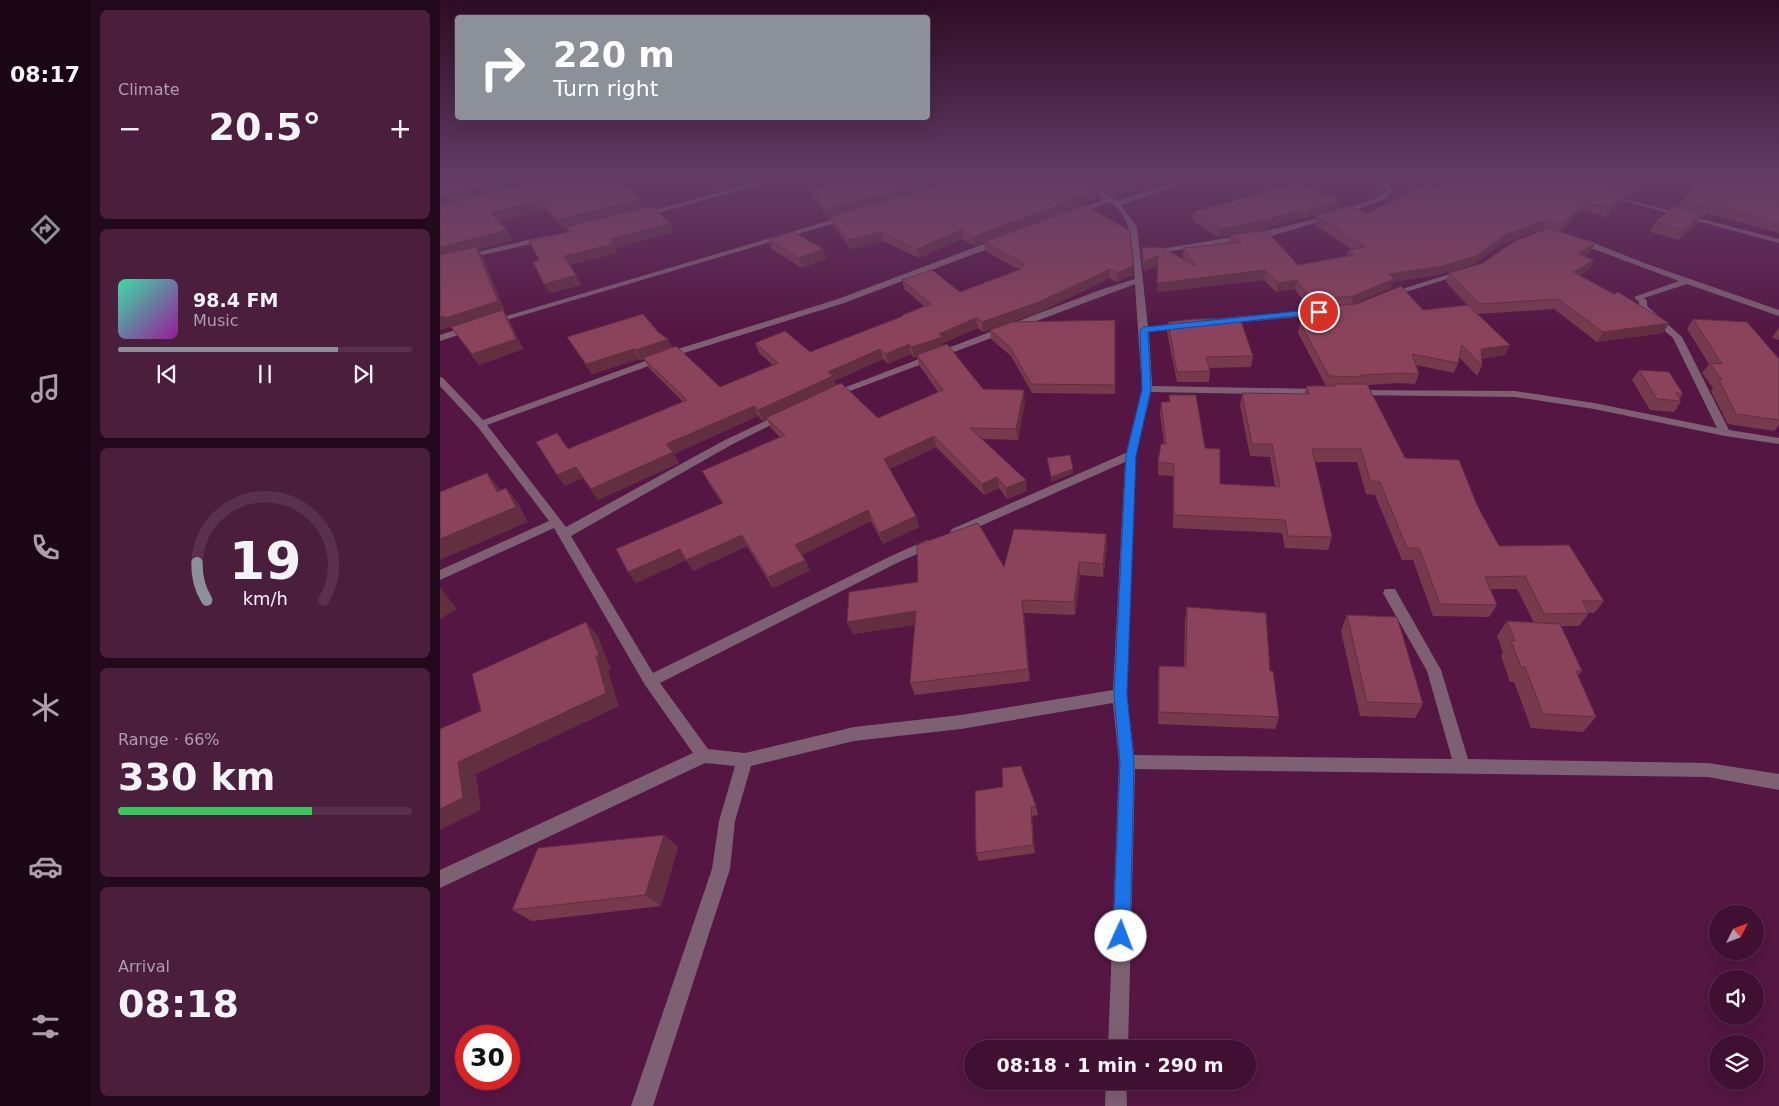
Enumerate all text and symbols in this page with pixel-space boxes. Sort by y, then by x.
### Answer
icon: right [470,35,535,100]
text: 220 m [553,35,675,75]
text: 08:17 [10,62,80,87]
text: Turn right [553,76,658,101]
text: Climate [118,80,180,99]
text: 20.5° [209,105,321,149]
text: − [118,112,141,145]
text: + [389,112,412,145]
icon: directions [28,212,63,247]
text: 98.4 FM [193,289,278,311]
pin [1298,291,1340,333]
icon: arrive [1305,298,1333,326]
text: Music [193,311,239,330]
icon: previous [153,360,181,388]
icon: pause [251,360,279,388]
icon: next [349,360,377,388]
icon: music [28,371,63,406]
icon: phone [28,530,63,565]
text: 19 [229,531,301,591]
text: km/h [242,588,288,609]
icon: climate [28,690,63,725]
text: Range · 66% [118,730,220,749]
text: 330 km [118,755,275,799]
icon: car [28,849,63,884]
north arrow [1709,905,1764,960]
map controls [1709,905,1764,1090]
position arrow [1094,909,1146,961]
text: Arrival [118,957,170,976]
button: sound [1709,970,1764,1025]
text: 08:18 [118,982,239,1026]
icon: filters [28,1009,63,1044]
speed limit sign: 30 [455,1025,520,1090]
button: layers [1709,1035,1764,1090]
text: 08:18 · 1 min · 290 m [996,1054,1224,1076]

